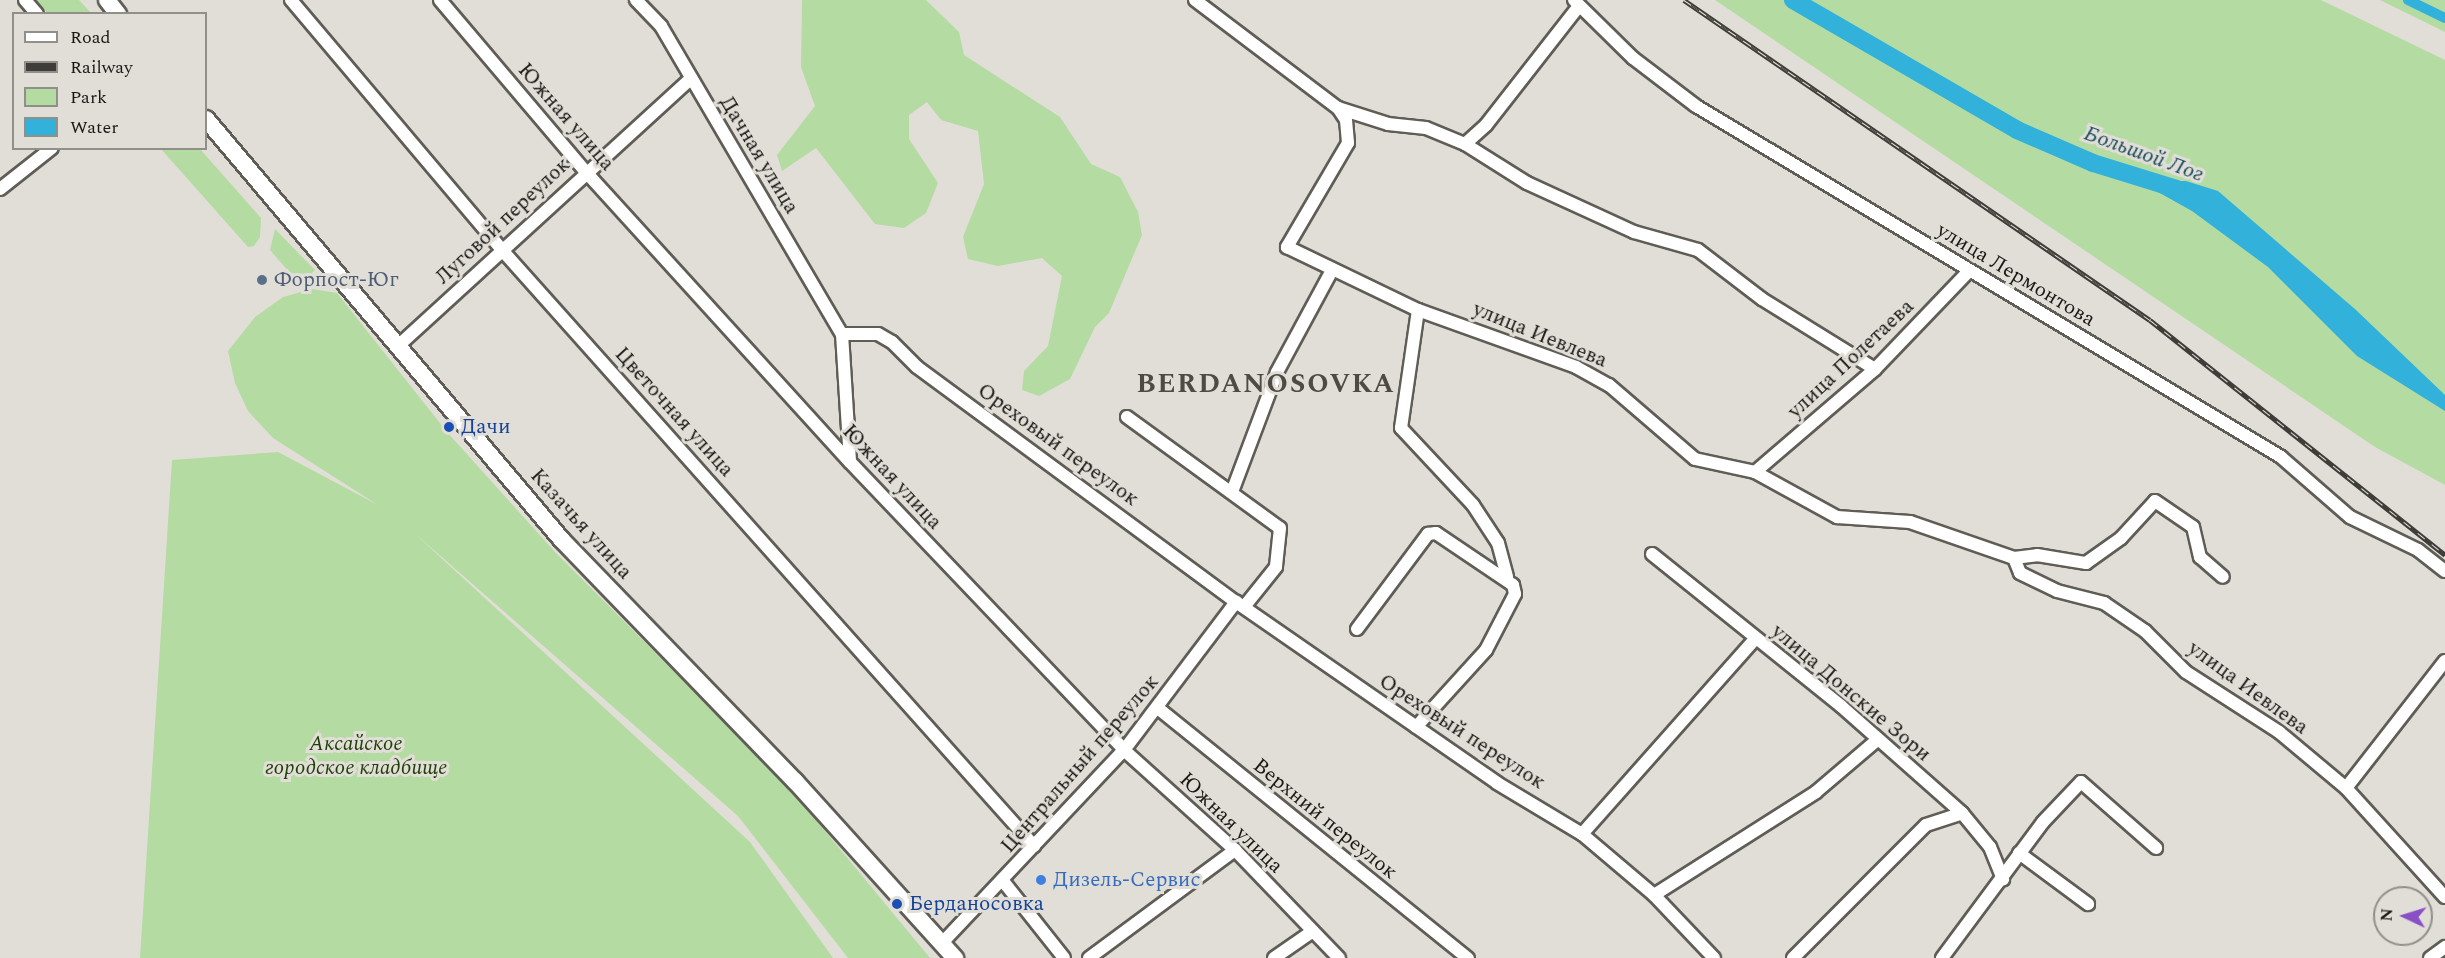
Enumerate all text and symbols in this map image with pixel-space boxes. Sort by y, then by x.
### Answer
legend [12,12,207,150]
text: Road [70,24,111,51]
text: Railway [70,54,133,81]
street label: Южная улица [512,58,620,176]
text: Park [70,84,107,111]
street label: Дачная улица [714,92,804,218]
text: Water [70,114,118,141]
water label: Большой Лог [2081,120,2207,188]
street label: Луговой переулок [430,152,576,290]
street label: улица Лермонтова [1932,218,2100,332]
place label: Форпост-Юг [274,267,399,293]
marker: Форпост-Юг [255,273,269,287]
street label: улица Полетаева [1783,294,1919,424]
street label: улица Иевлева [1469,297,1611,373]
street label: Цветочная улица [609,342,739,482]
district label: BERDANOSOVKA [1137,369,1395,401]
street label: Ореховый переулок [972,378,1144,512]
place label: Дачи [461,414,511,440]
street label: Южная улица [837,419,947,535]
marker: Дачи [442,420,456,434]
street label: Казачья улица [525,463,637,585]
street label: улица Донские Зори [1766,619,1936,767]
street label: улица Иевлева [2183,636,2313,740]
street label: Ореховый переулок [1374,669,1550,795]
street label: Центральный переулок [996,670,1164,858]
park label: Аксайское городское кладбище [265,731,447,781]
street label: Верхний переулок [1248,753,1402,885]
street label: Южная улица [1174,767,1288,879]
place label: Дизель-Сервис [1053,867,1200,893]
marker: Дизель-Сервис [1034,873,1048,887]
north arrow [2373,886,2433,946]
place label: Берданосовка [909,891,1044,917]
marker: Берданосовка [890,897,904,911]
text: N [2375,908,2399,922]

